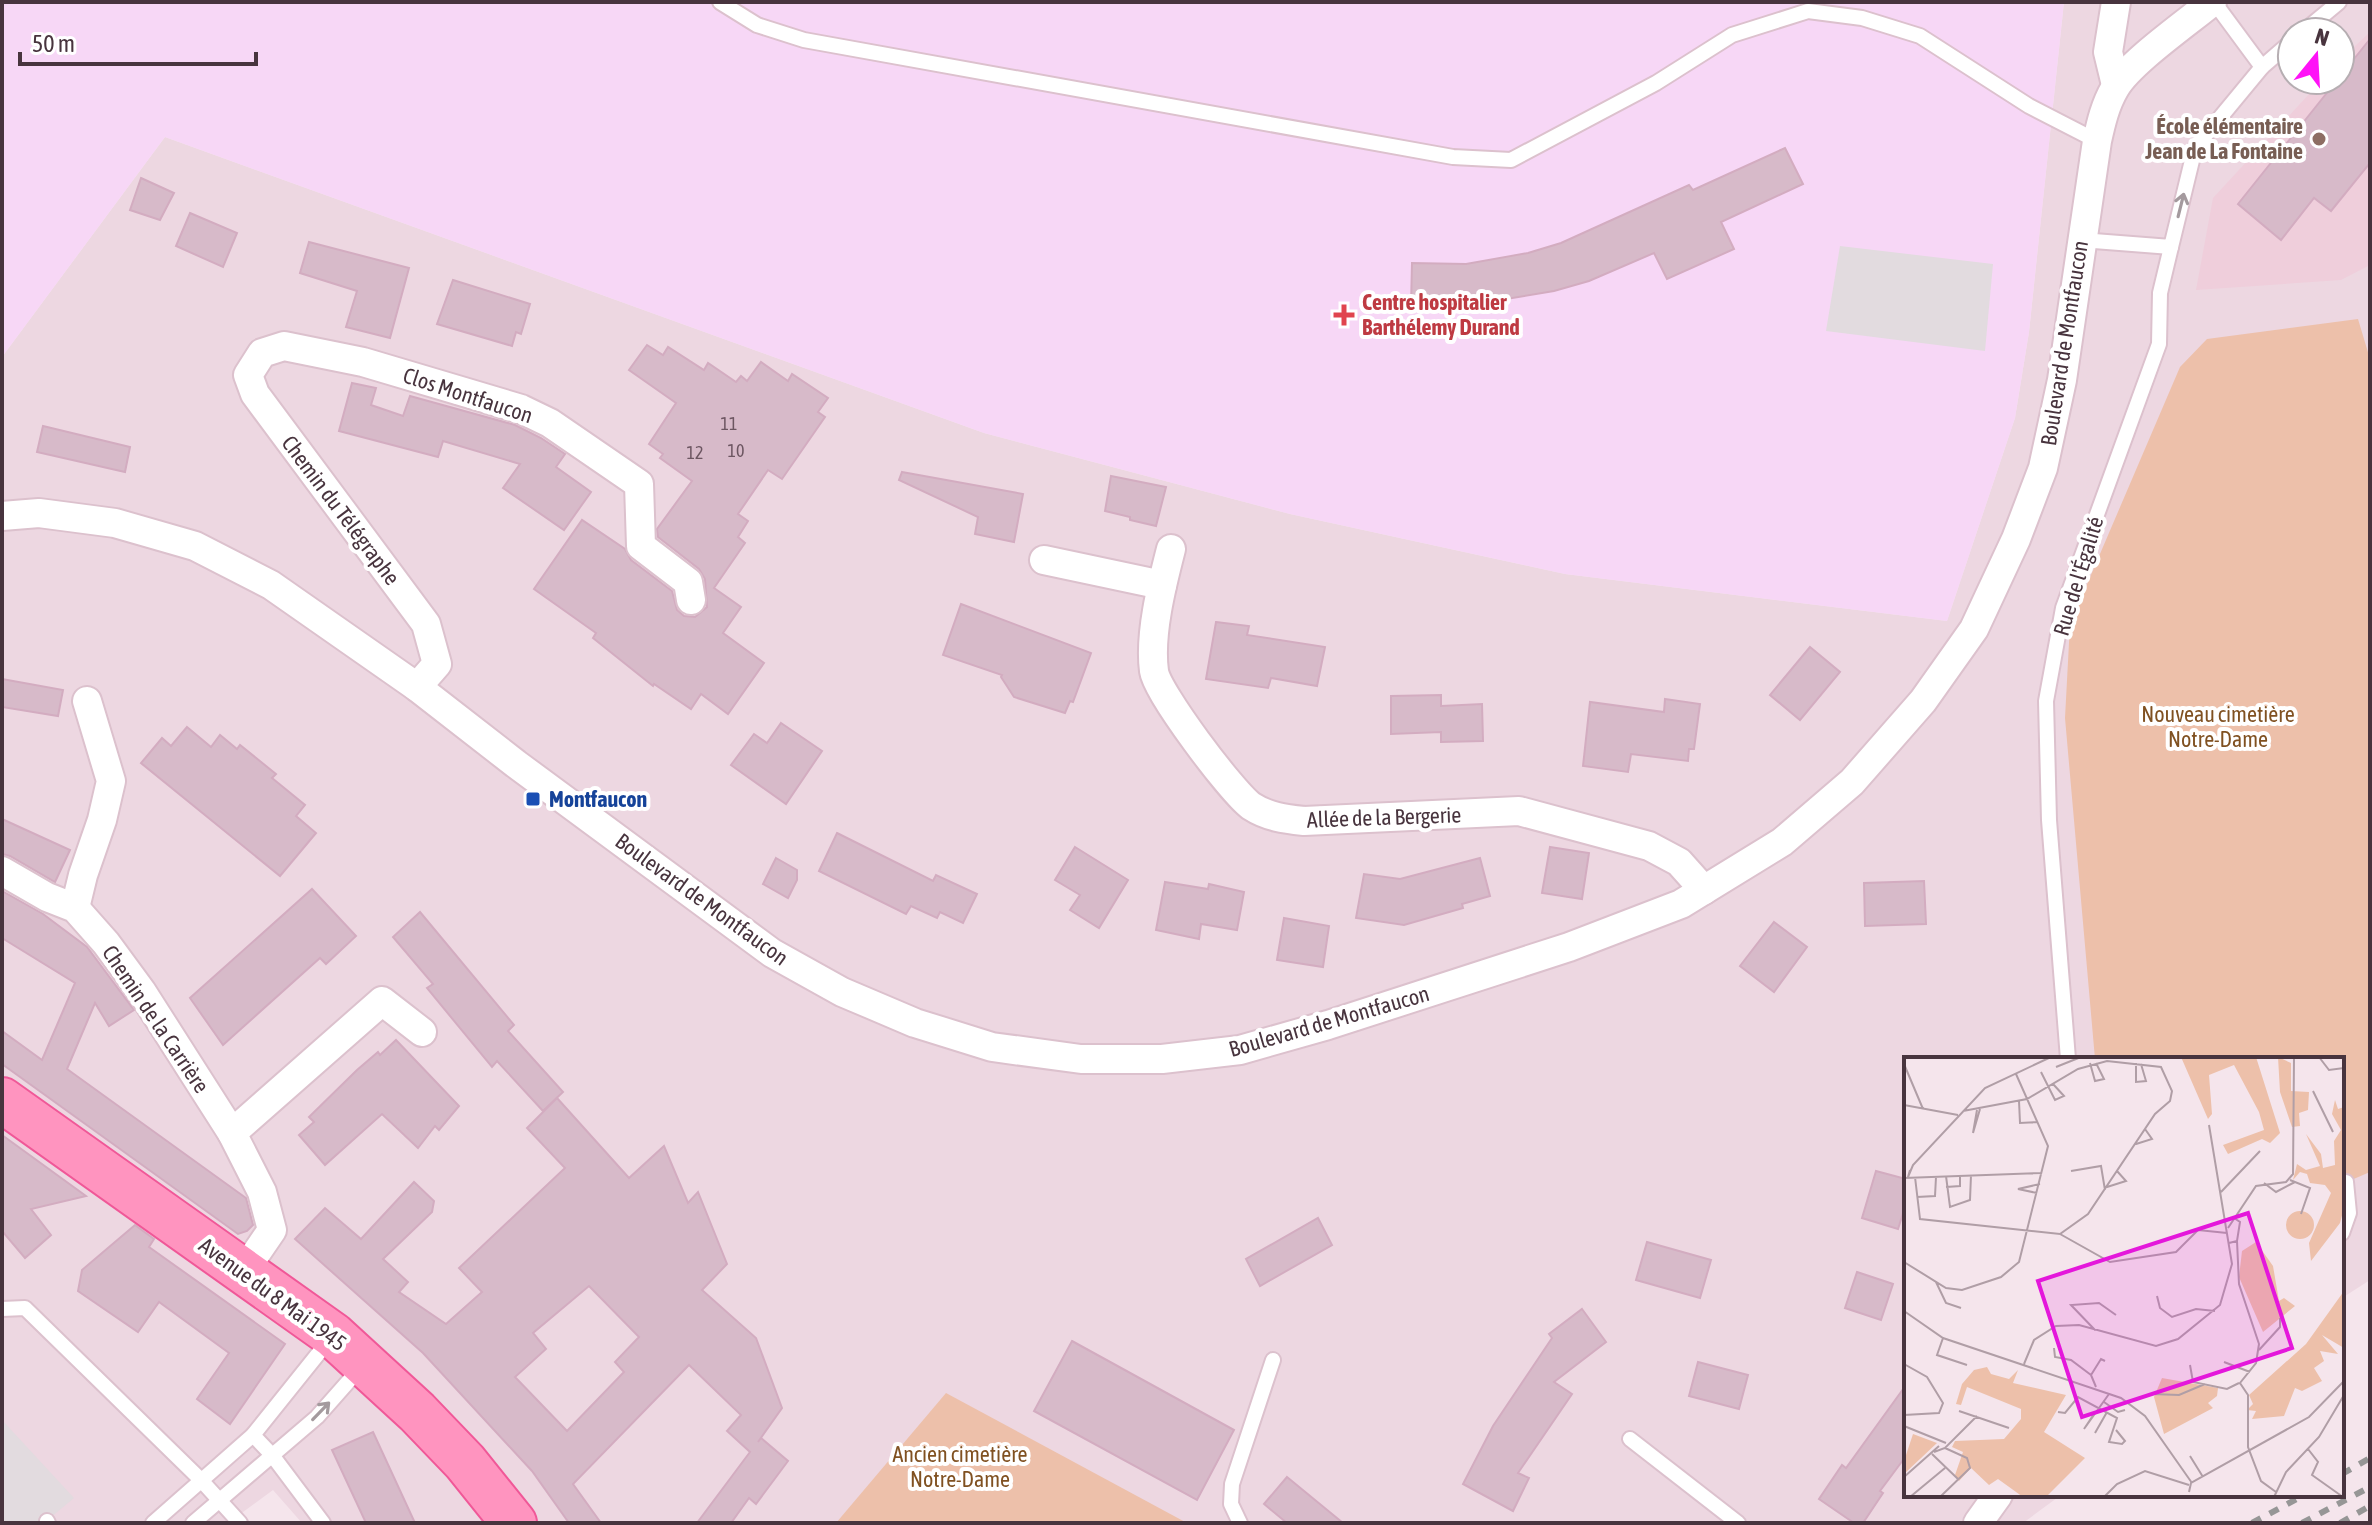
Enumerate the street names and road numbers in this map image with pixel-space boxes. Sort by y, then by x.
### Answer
street label: Boulevard de Montfaucon [2035,239,2093,447]
street label: Clos Montfaucon [400,362,536,428]
street label: Chemin du Télégraphe [276,430,406,590]
street label: Rue de l'Égalité [2048,513,2108,639]
street label: Allée de la Bergerie [1306,801,1462,833]
street label: Boulevard de Montfaucon [610,828,794,970]
street label: Chemin de la Carrière [97,940,215,1098]
street label: Boulevard de Montfaucon [1226,980,1432,1062]
street label: Avenue du 8 Mai 1945 [194,1232,352,1356]

